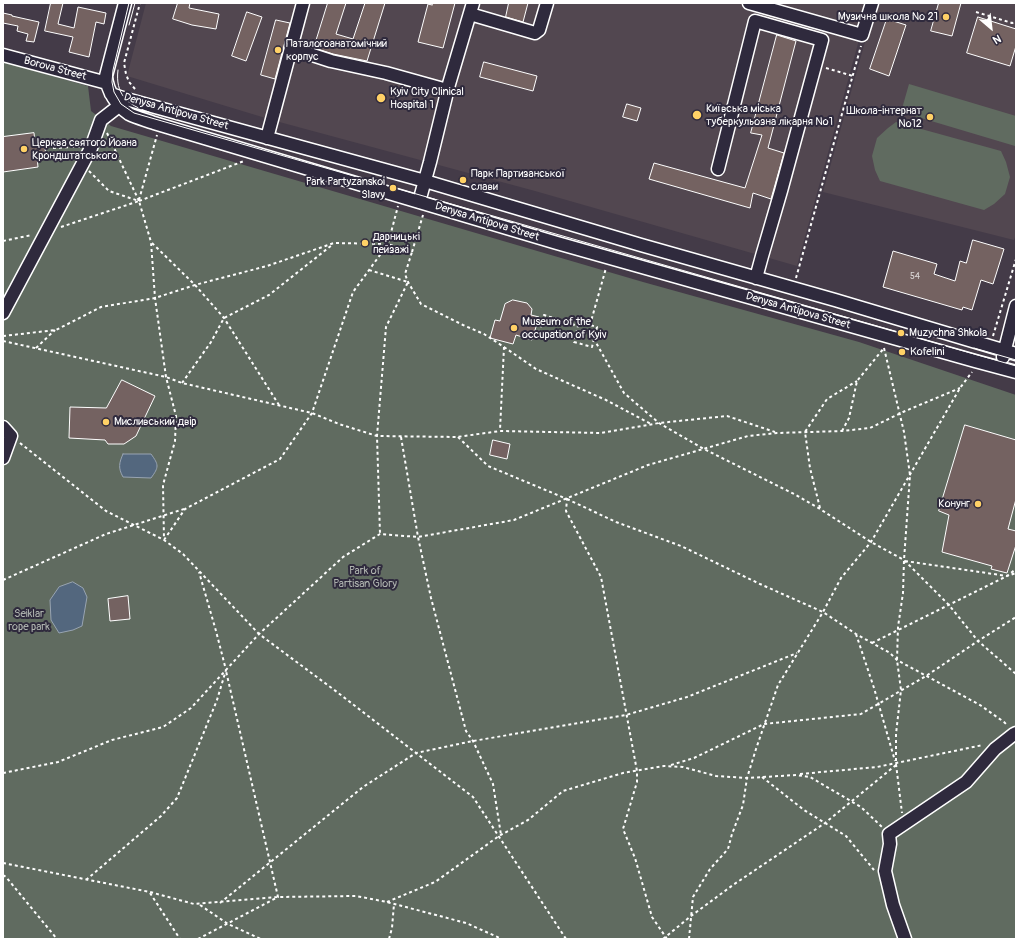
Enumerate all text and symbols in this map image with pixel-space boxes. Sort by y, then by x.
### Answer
north arrow [971,8,1011,48]
place label: Музична школа № 21 [838,10,938,24]
marker: Музична школа № 21 [941,12,951,22]
text: N [991,32,1003,47]
place label: Паталогоанатомічний корпус [286,37,387,63]
marker: Паталогоанатомічний корпус [273,45,283,55]
street label: Borova Street [22,54,88,84]
place label: Kyiv City Clinical Hospital 1 [390,85,464,111]
street label: Denysa Antipova Street [122,91,230,133]
marker: Kyiv City Clinical Hospital 1 [375,92,387,104]
place label: Київська міська туберкульозна лікарня №1 [706,102,833,128]
place label: Школа-інтернат №12 [846,104,922,130]
marker: Київська міська туберкульозна лікарня №1 [691,109,703,121]
marker: Школа-інтернат №12 [925,112,935,122]
place label: Церква святого Йоана Крондштатського [32,136,137,162]
marker: Церква святого Йоана Крондштатського [19,144,29,154]
place label: Парк Партизанської слави [471,167,565,193]
place label: Park Partyzanskoi Slavy [306,175,385,201]
marker: Парк Партизанської слави [458,175,468,185]
marker: Park Partyzanskoi Slavy [388,183,398,193]
street label: Denysa Antipova Street [433,200,541,244]
place label: Дарницькі пейзажі [373,230,420,256]
marker: Дарницькі пейзажі [360,238,370,248]
house number: 54 [910,272,920,282]
street label: Denysa Antipova Street [744,290,852,332]
place label: Museum of the occupation of Kyiv [522,315,607,341]
marker: Museum of the occupation of Kyiv [509,323,519,333]
place label: Muzychna Shkola [909,326,987,340]
marker: Muzychna Shkola [896,328,906,338]
place label: Kofelini [910,345,944,359]
marker: Kofelini [897,347,907,357]
place label: Мисливський двір [114,415,197,429]
marker: Мисливський двір [101,417,111,427]
place label: Конунг [938,497,970,511]
marker: Конунг [973,499,983,509]
park label: Park of Partisan Glory [333,564,397,590]
park label: Seiklar rope park [8,607,50,633]

